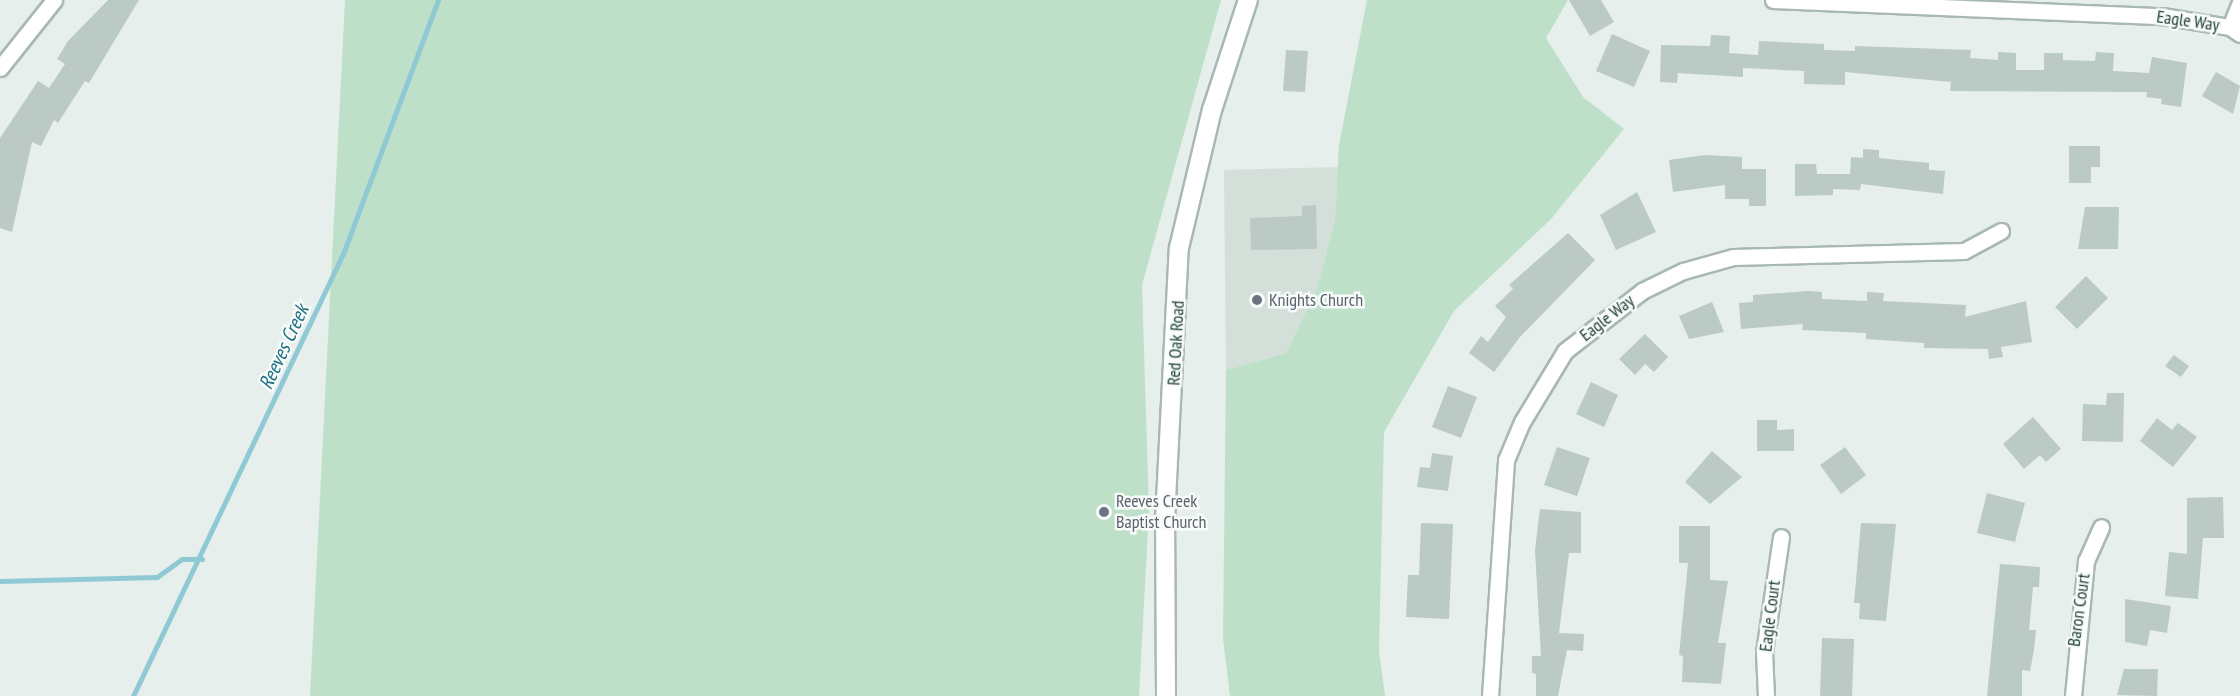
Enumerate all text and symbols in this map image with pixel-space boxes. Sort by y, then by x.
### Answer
street label: Eagle Way [2155,6,2221,36]
place label: Knights Church [1269,289,1363,311]
street label: Eagle Way [1575,290,1639,346]
marker: Knights Church [1250,293,1264,307]
street label: Red Oak Road [1163,300,1189,386]
water label: Reeves Creek [254,301,314,393]
place label: Reeves Creek Baptist Church [1116,491,1206,534]
marker: Reeves Creek Baptist Church [1097,505,1111,519]
street label: Baron Court [2063,572,2095,648]
street label: Eagle Court [1755,579,1785,653]

